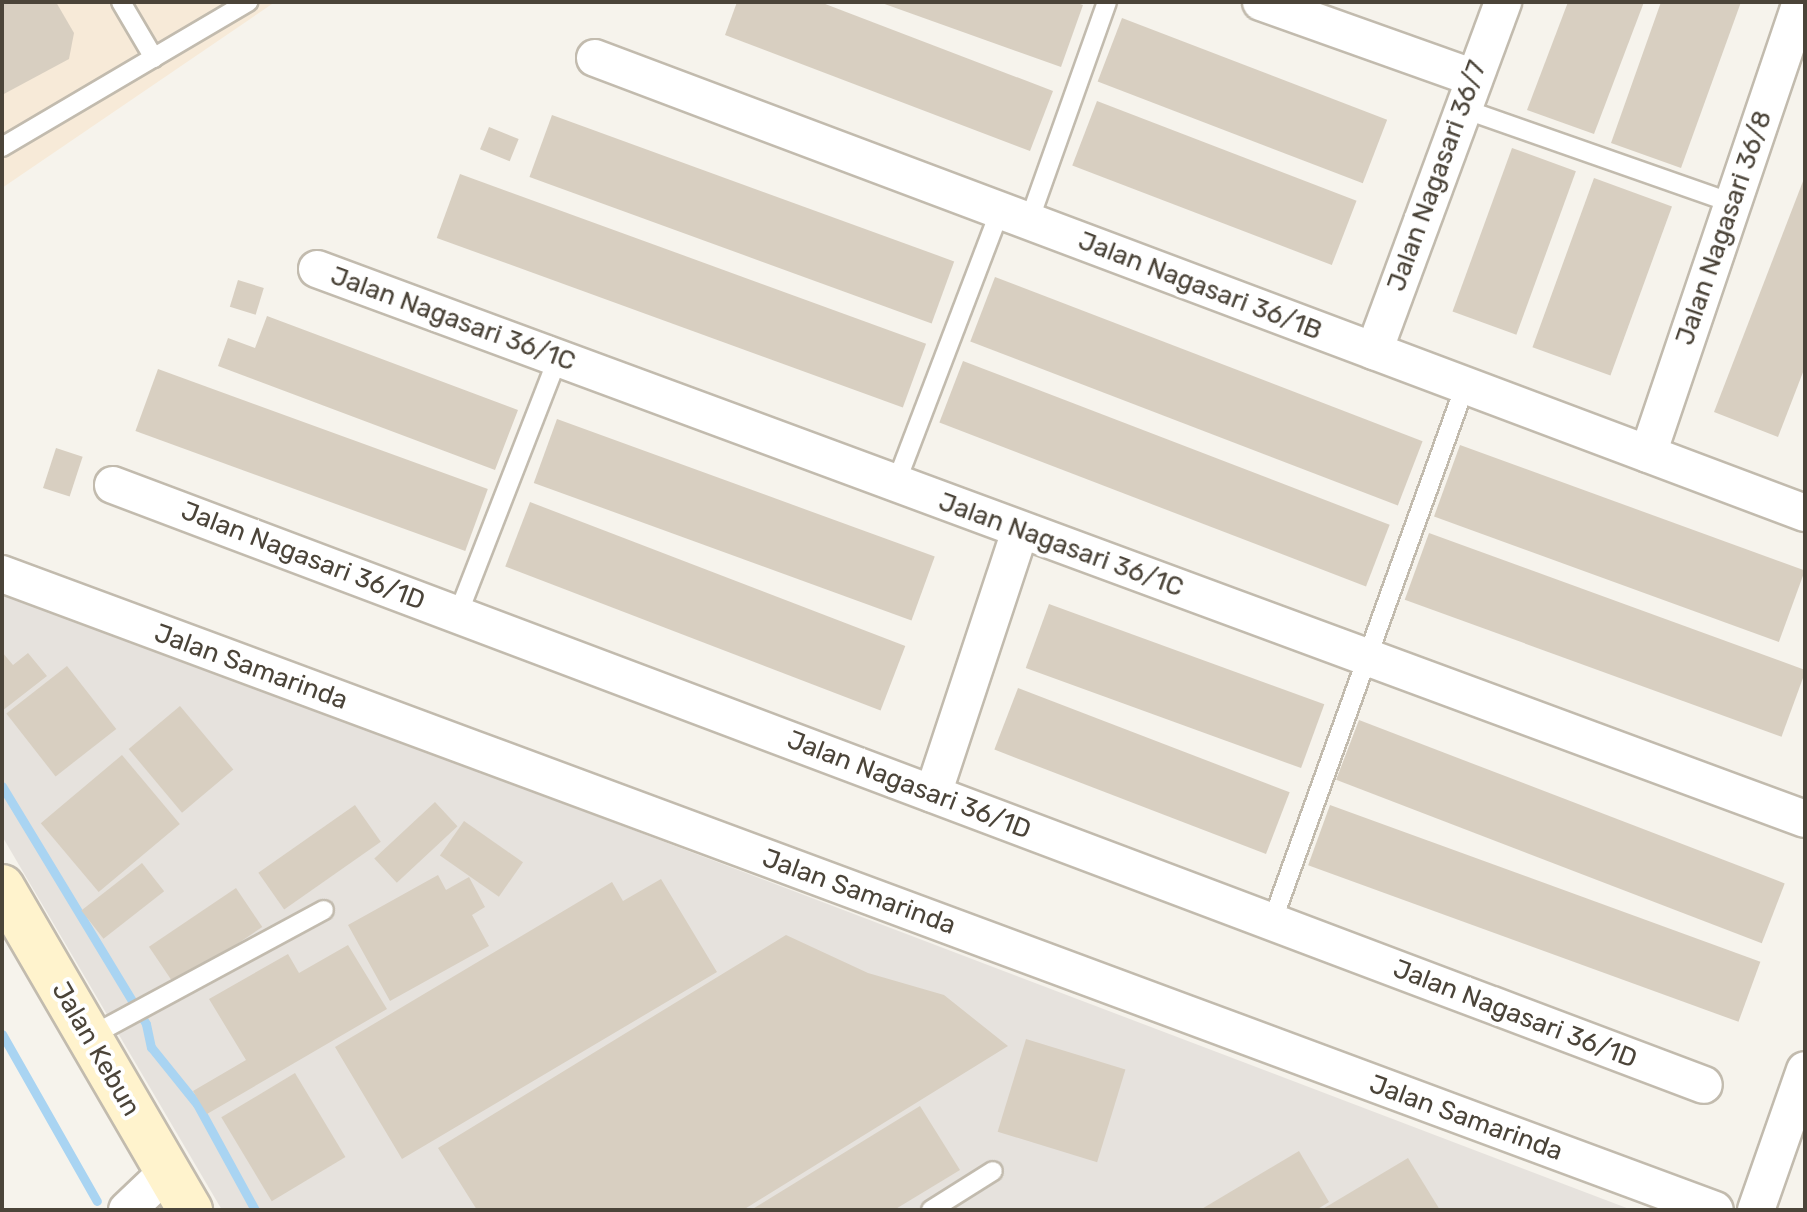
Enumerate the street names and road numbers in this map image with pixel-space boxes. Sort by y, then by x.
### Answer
street label: Jalan Nagasari 36/7 [1381,56,1493,296]
street label: Jalan Nagasari 36/8 [1669,107,1779,349]
street label: Jalan Nagasari 36/1B [1074,225,1326,347]
street label: Jalan Nagasari 36/1C [326,260,580,378]
street label: Jalan Nagasari 36/1C [934,486,1188,604]
street label: Jalan Nagasari 36/1D [177,495,429,617]
street label: Jalan Samarinda [150,618,352,716]
street label: Jalan Nagasari 36/1D [783,724,1035,846]
street label: Jalan Samarinda [758,843,960,941]
street label: Jalan Nagasari 36/1D [1389,953,1641,1075]
street label: Jalan Kebun [45,976,147,1122]
street label: Jalan Samarinda [1365,1069,1567,1167]

